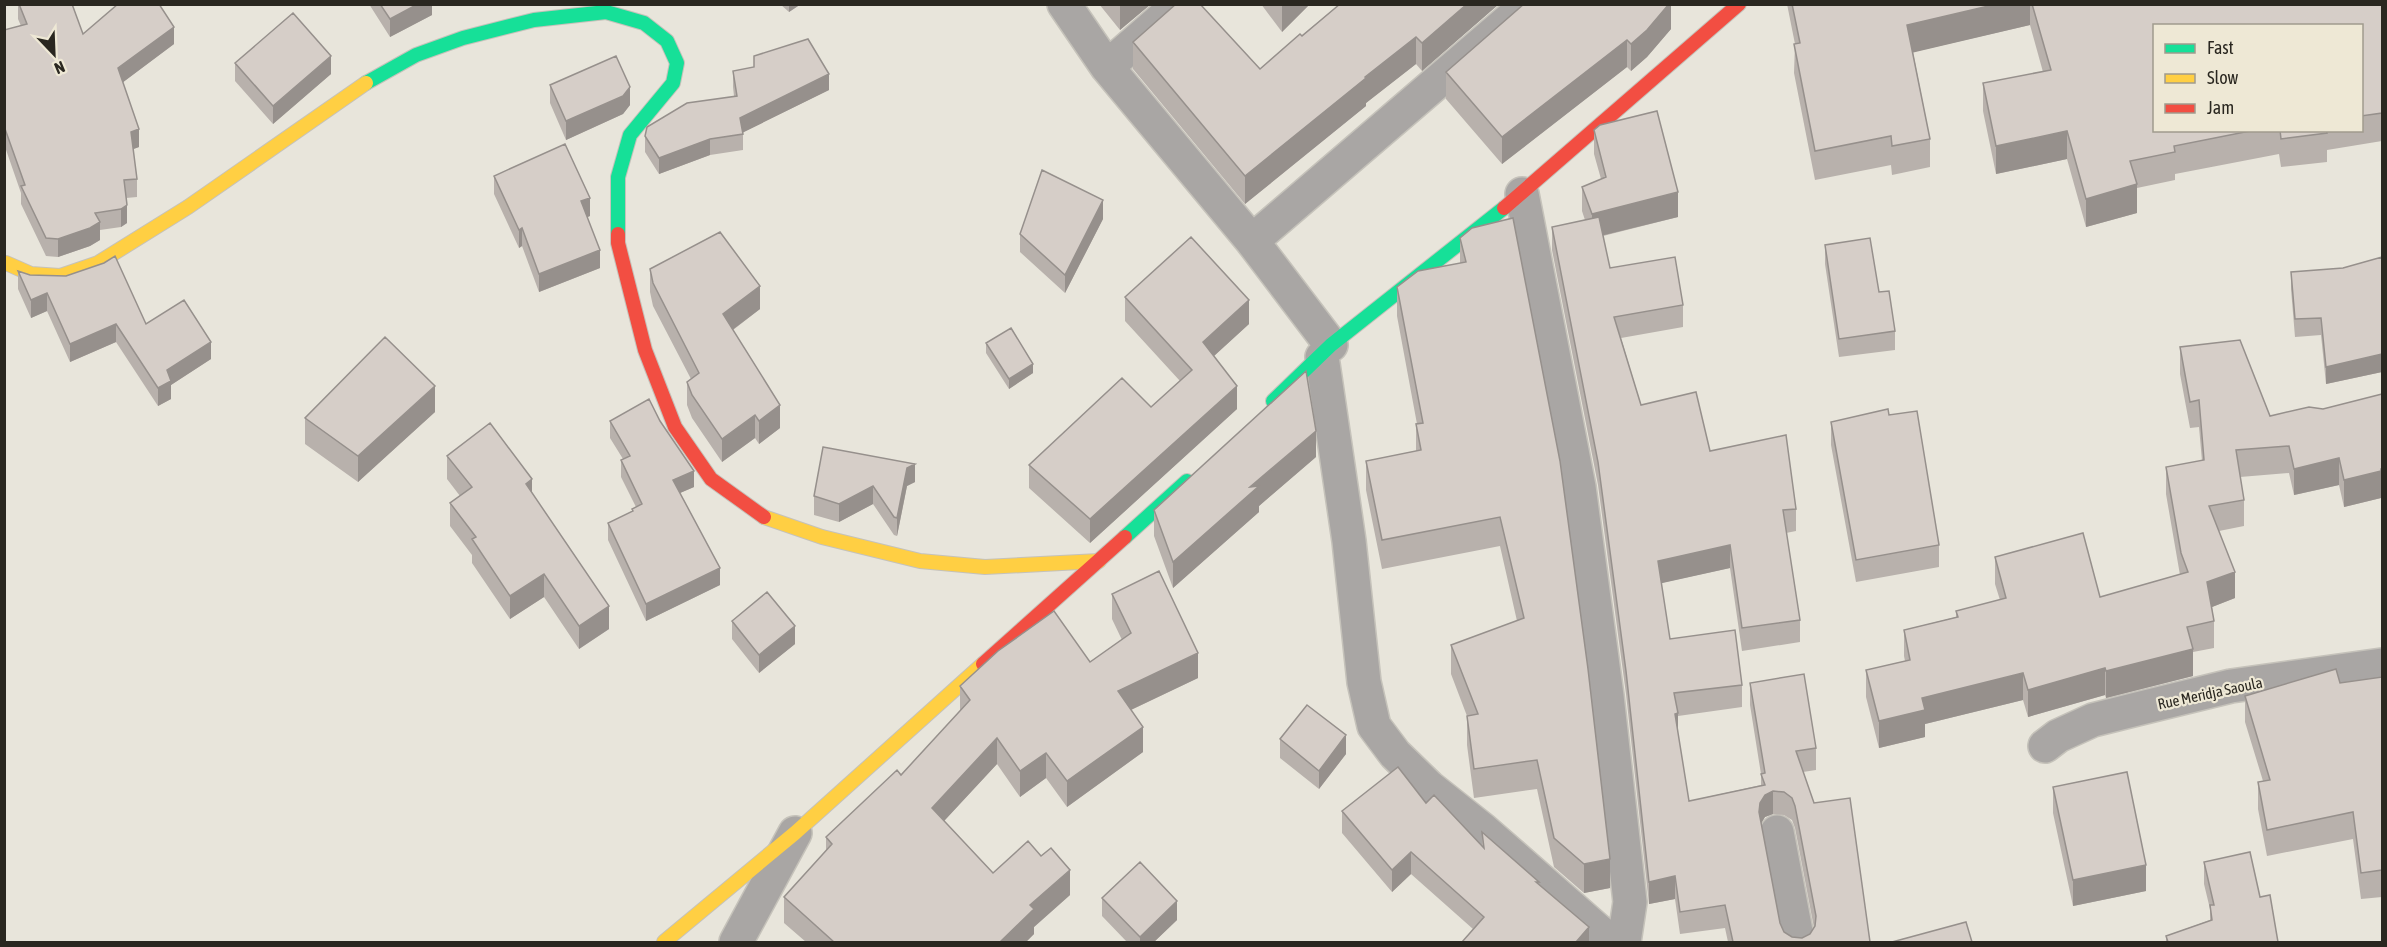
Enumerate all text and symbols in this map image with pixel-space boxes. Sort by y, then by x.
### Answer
north arrow [24,24,84,84]
legend [2153,24,2363,132]
text: Fast [2207,37,2234,58]
text: N [52,58,68,78]
text: Slow [2207,67,2238,88]
text: Jam [2207,97,2234,118]
street label: Rue Meridja Saoula [2156,674,2264,712]

